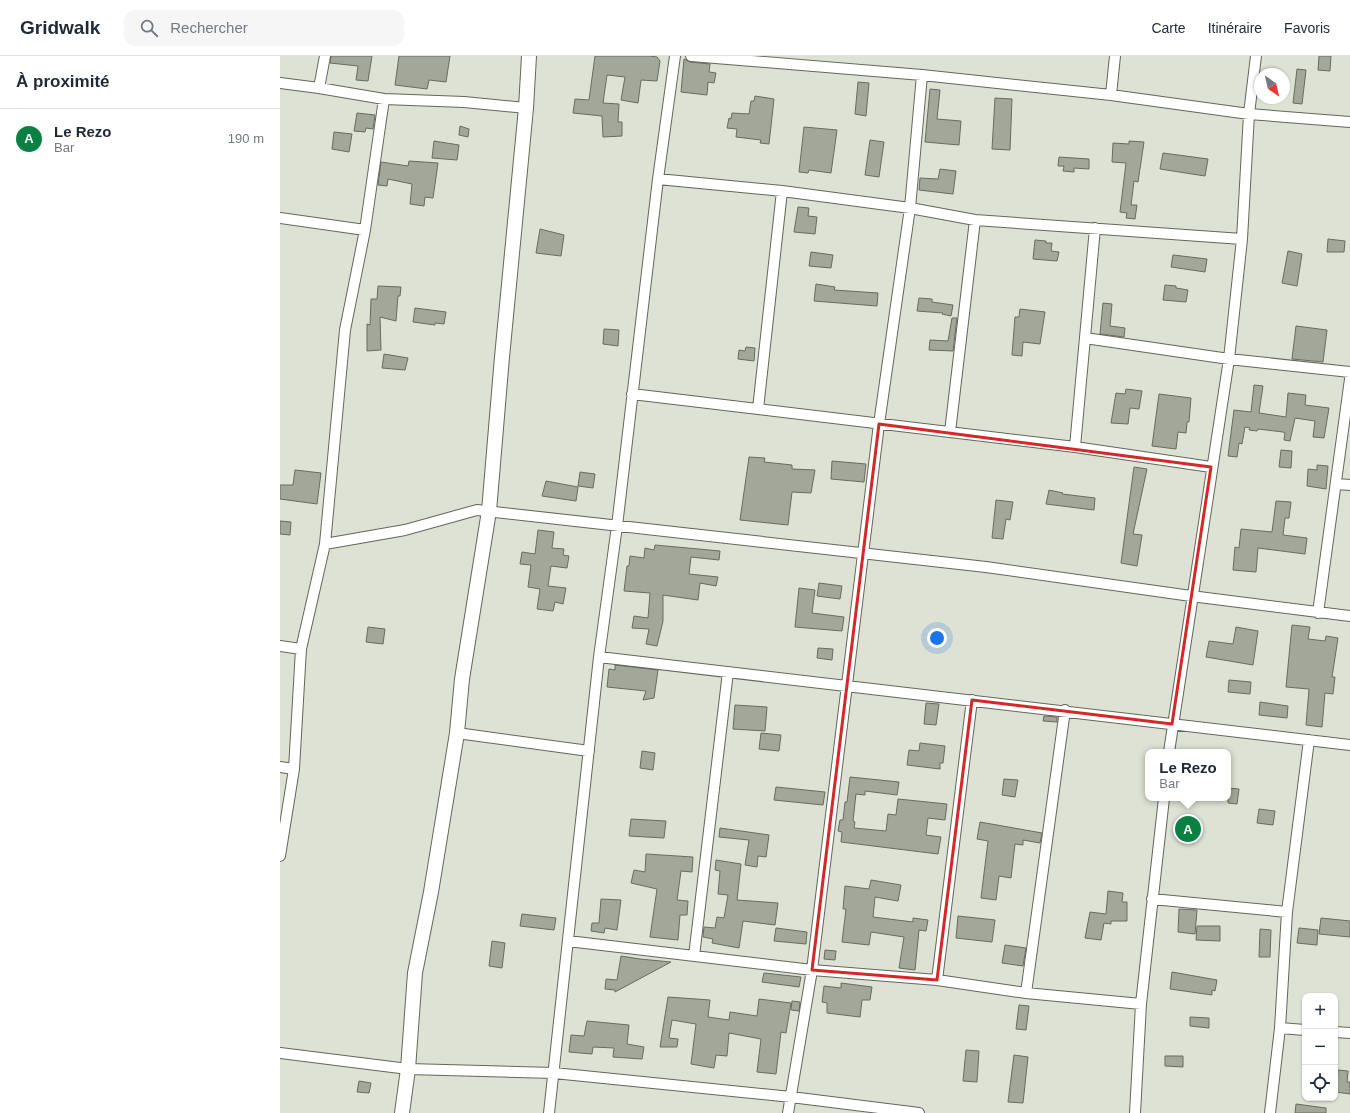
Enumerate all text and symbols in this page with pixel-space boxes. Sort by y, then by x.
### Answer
search box [124,10,404,46]
text: Gridwalk [20,17,100,38]
icon: search [138,17,160,39]
text: Rechercher [170,19,248,36]
text: Carte [1151,20,1186,36]
text: Itinéraire [1208,20,1262,36]
text: Favoris [1284,20,1330,36]
north arrow [1254,68,1290,104]
text: À proximité [16,72,110,91]
text: Le Rezo [54,123,112,140]
text: A [24,131,34,146]
text: 190 m [228,131,264,146]
text: Bar [54,140,74,155]
your location [927,628,947,648]
popup [1145,749,1231,801]
text: Le Rezo [1159,759,1217,776]
text: Bar [1159,776,1179,791]
pin: A [1175,814,1201,844]
map controls [1302,993,1338,1101]
button: + [1302,993,1338,1029]
button: − [1302,1029,1338,1065]
button: locate [1302,1065,1338,1101]

